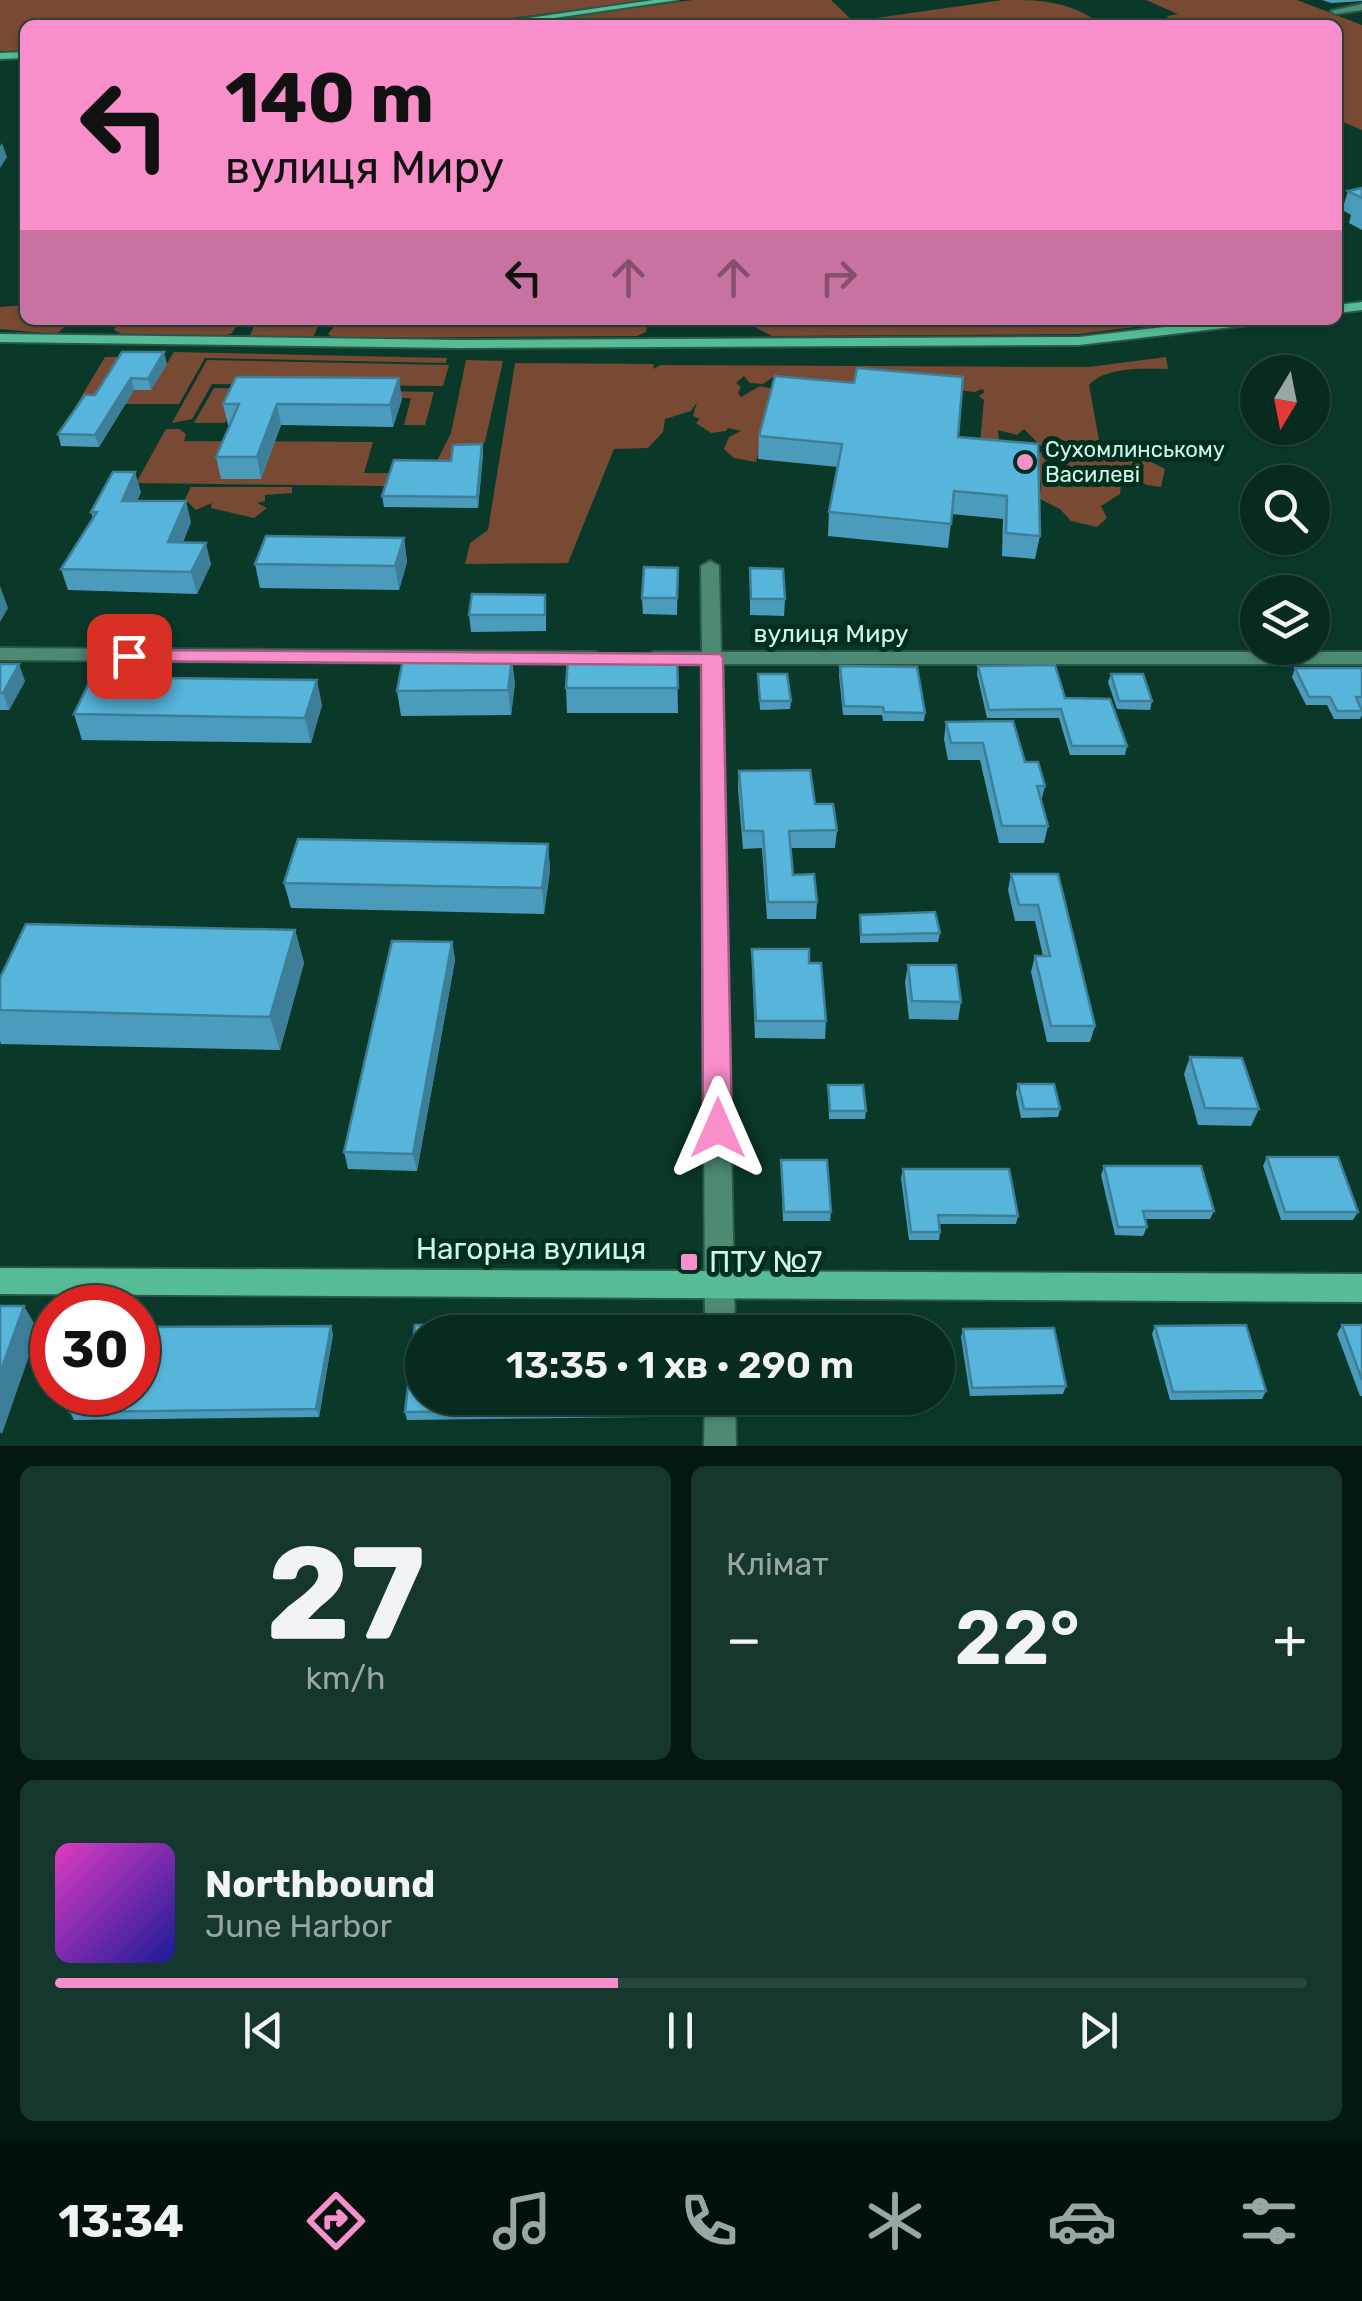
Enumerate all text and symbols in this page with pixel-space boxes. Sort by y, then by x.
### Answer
text: 140 m [225,57,434,140]
icon: left [60,60,190,190]
text: вулиця Миру [225,141,504,194]
icon: left [496,250,551,305]
icon: ahead [601,250,656,305]
icon: ahead [706,250,761,305]
icon: right [811,250,866,305]
north arrow [1240,355,1330,445]
map controls [1240,355,1330,665]
place label: Сухомлинському Василеві [1045,436,1225,488]
marker: Сухомлинському Василеві [1014,451,1036,473]
button: search [1240,465,1330,555]
button: layers [1240,575,1330,665]
pin [87,614,172,699]
street label: вулиця Миру [753,619,909,648]
icon: arrive [102,629,157,684]
position arrow [666,1076,770,1180]
street label: Нагорна вулиця [416,1231,646,1267]
place label: ПТУ №7 [709,1244,822,1280]
marker: ПТУ №7 [678,1251,700,1273]
speed limit sign: 30 [30,1285,160,1415]
text: 13:35 · 1 хв · 290 m [506,1342,854,1388]
text: 27 [266,1516,425,1671]
text: Клімат [726,1545,829,1583]
text: 22° [955,1594,1080,1683]
text: − [726,1607,762,1672]
text: + [1273,1607,1307,1672]
text: km/h [306,1659,385,1697]
text: Northbound [205,1861,435,1907]
text: June Harbor [205,1907,392,1945]
icon: previous [236,2003,291,2058]
icon: pause [653,2003,708,2058]
icon: next [1071,2003,1126,2058]
icon: directions [301,2186,371,2256]
icon: music [487,2186,557,2256]
icon: phone [674,2186,744,2256]
icon: climate [860,2186,930,2256]
icon: car [1047,2186,1117,2256]
icon: filters [1234,2186,1304,2256]
text: 13:34 [58,2195,184,2248]

